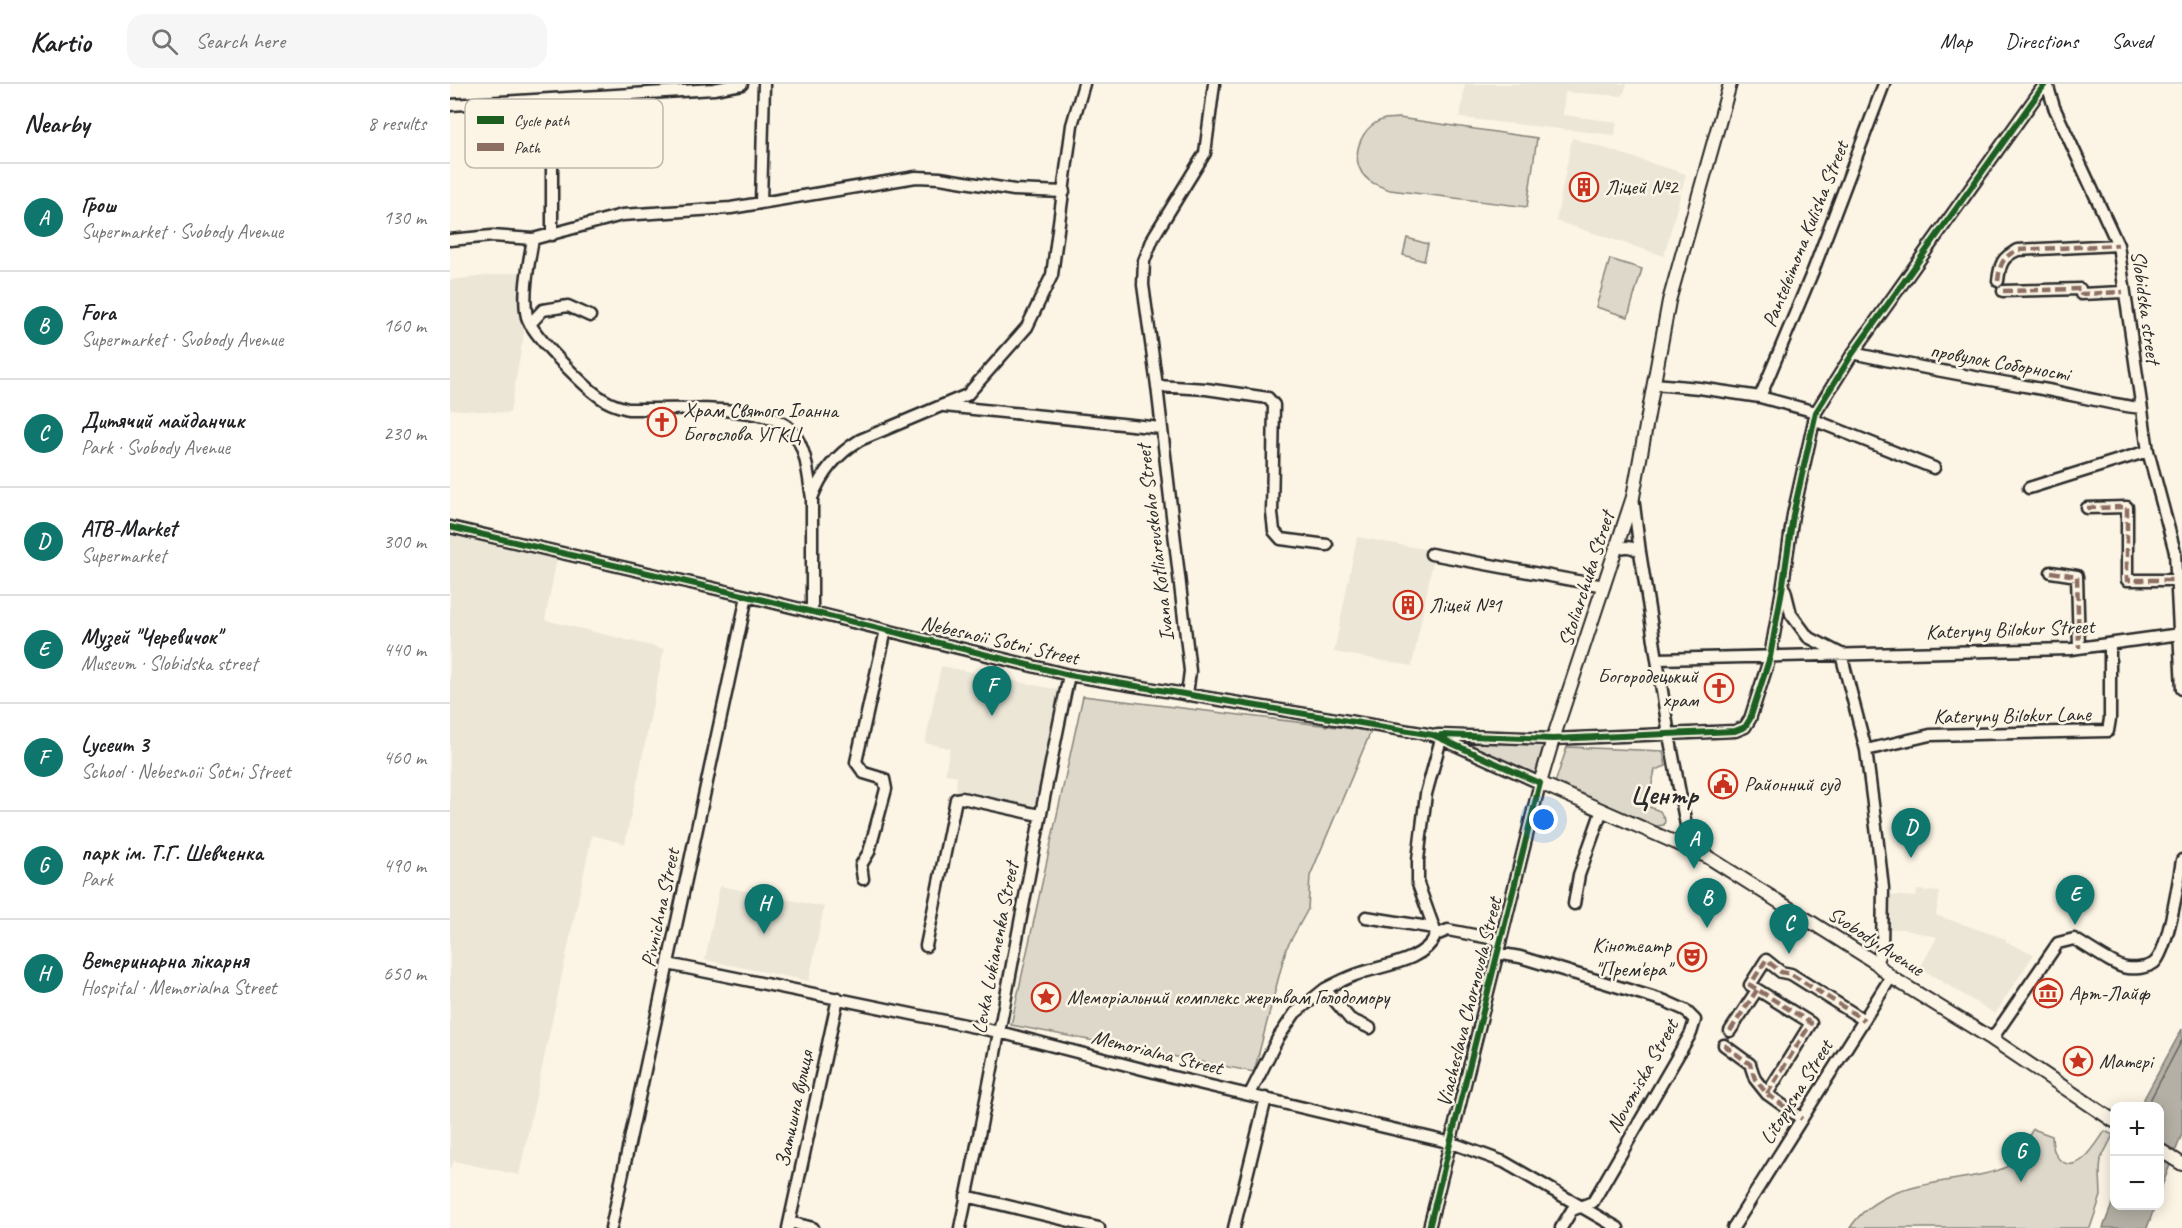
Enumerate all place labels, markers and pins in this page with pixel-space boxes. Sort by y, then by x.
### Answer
building icon: Ліцей №2 [1568,171,1600,203]
place label: Ліцей №2 [1605,174,1679,200]
place label: Храм Святого Іоанна Богослова УГКЦ [683,397,840,447]
church icon: Храм Святого Іоанна Богослова УГКЦ [646,406,678,438]
building icon: Ліцей №1 [1392,589,1424,621]
place label: Ліцей №1 [1429,592,1503,618]
place label: Богородецький храм [1597,663,1700,713]
pin: F [972,666,1012,716]
church icon: Богородецький храм [1703,672,1735,704]
public building icon: Районний суд [1707,768,1739,800]
place label: Районний суд [1744,771,1842,797]
pin: D [1892,808,1930,858]
pin: A [1674,820,1714,869]
pin: E [2056,876,2094,925]
pin: B [1688,878,1726,928]
pin: H [744,884,784,934]
pin: C [1770,904,1808,954]
place label: Кінотеатр "Прем'єра" [1592,932,1675,982]
theatre icon: Кінотеатр "Прем'єра" [1676,941,1708,973]
museum icon: Арт-Лайф [2032,977,2064,1009]
place label: Арт-Лайф [2069,980,2151,1006]
place icon: Меморіальний комплекс жертвам Голодомору [1030,981,1062,1013]
place label: Меморіальний комплекс жертвам Голодомору [1067,984,1391,1010]
place icon: Матері [2062,1045,2094,1077]
place label: Матері [2099,1048,2156,1074]
pin: G [2002,1132,2040,1182]

